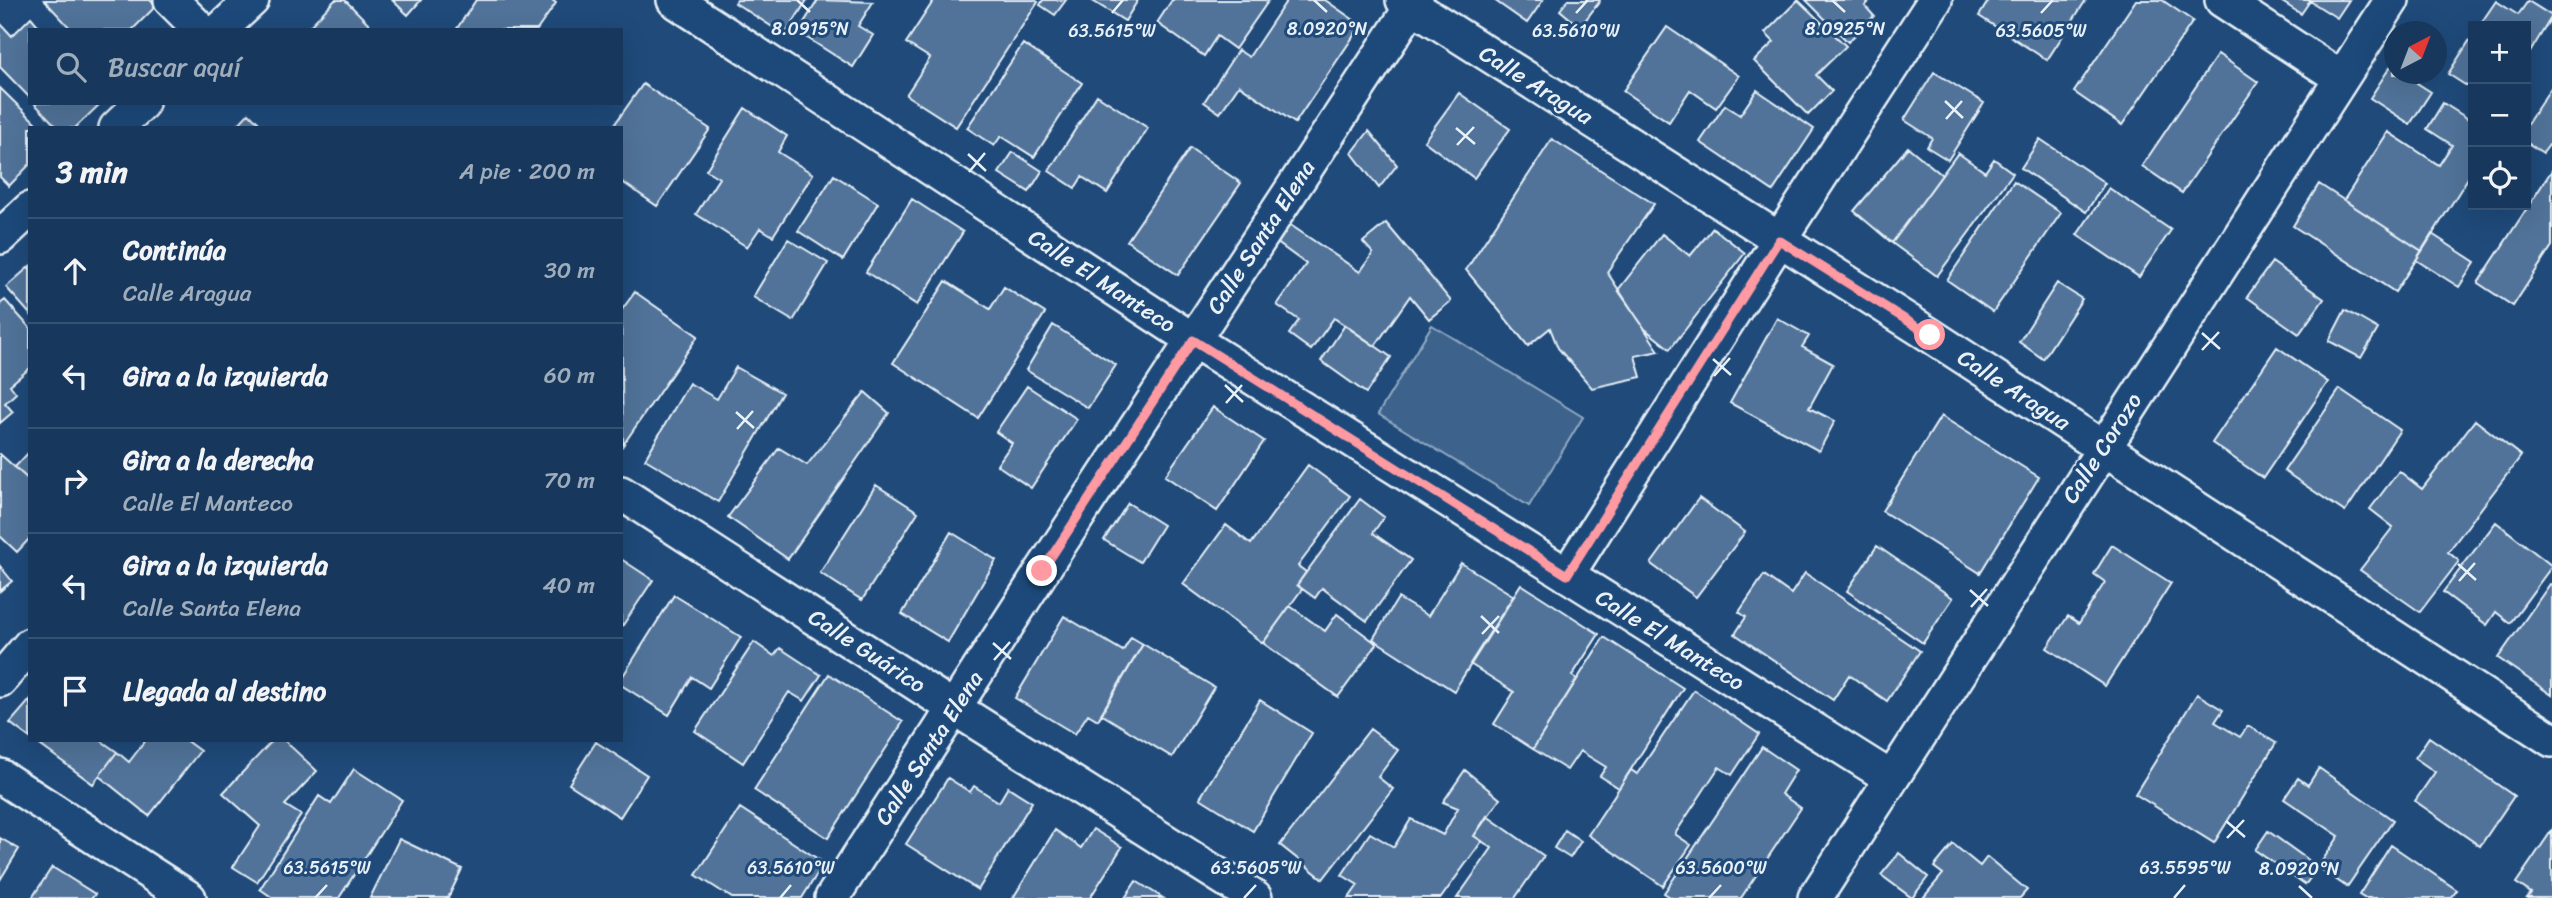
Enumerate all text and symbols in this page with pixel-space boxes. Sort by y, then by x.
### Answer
text: 8.0915°N [771,13,849,45]
text: 8.0920°N [1287,13,1368,45]
text: 8.0925°N [1805,13,1886,45]
text: 63.5615°W [1068,15,1157,47]
text: 63.5610°W [1532,15,1621,47]
text: 63.5605°W [1996,15,2087,47]
north arrow [2384,21,2447,84]
map controls [2468,21,2531,210]
button: + [2468,21,2531,84]
search box [28,28,623,105]
street label: Calle Aragua [1471,34,1602,137]
text: Buscar aquí [108,44,241,90]
icon: search [52,48,90,86]
button: − [2468,84,2531,147]
text: 3 min [56,145,128,199]
button: locate [2468,147,2531,210]
text: A pie · 200 m [460,151,595,192]
street label: Calle Santa Elena [1195,151,1327,323]
street label: Calle El Manteco [1020,218,1185,345]
text: Continúa [123,227,226,273]
text: 30 m [544,250,595,291]
icon: ahead [56,252,94,290]
text: Calle Aragua [123,273,251,314]
route start [1914,319,1945,350]
street label: Calle Aragua [1949,338,2079,442]
text: Gira a la izquierda [123,353,328,399]
text: 60 m [544,355,595,396]
icon: left [56,357,94,395]
street label: Calle Corozo [2050,384,2154,512]
text: Gira a la derecha [123,437,314,483]
text: 70 m [544,460,595,501]
icon: right [56,462,94,500]
text: Calle El Manteco [123,483,293,524]
text: Gira a la izquierda [123,542,328,588]
route end [1026,555,1057,586]
text: 40 m [542,565,595,606]
icon: left [56,567,94,605]
street label: Calle El Manteco [1587,578,1753,703]
text: Calle Santa Elena [123,588,301,629]
street label: Calle Guárico [800,597,935,705]
street label: Calle Santa Elena [863,662,995,834]
text: Llegada al destino [123,668,326,714]
icon: arrive [56,672,94,710]
text: 63.5615°W [283,852,372,884]
text: 63.5610°W [747,852,836,884]
text: 63.5605°W [1211,852,1302,884]
text: 63.5600°W [1675,852,1768,884]
text: 63.5595°W [2139,852,2232,884]
text: 8.0920°N [2259,853,2340,885]

